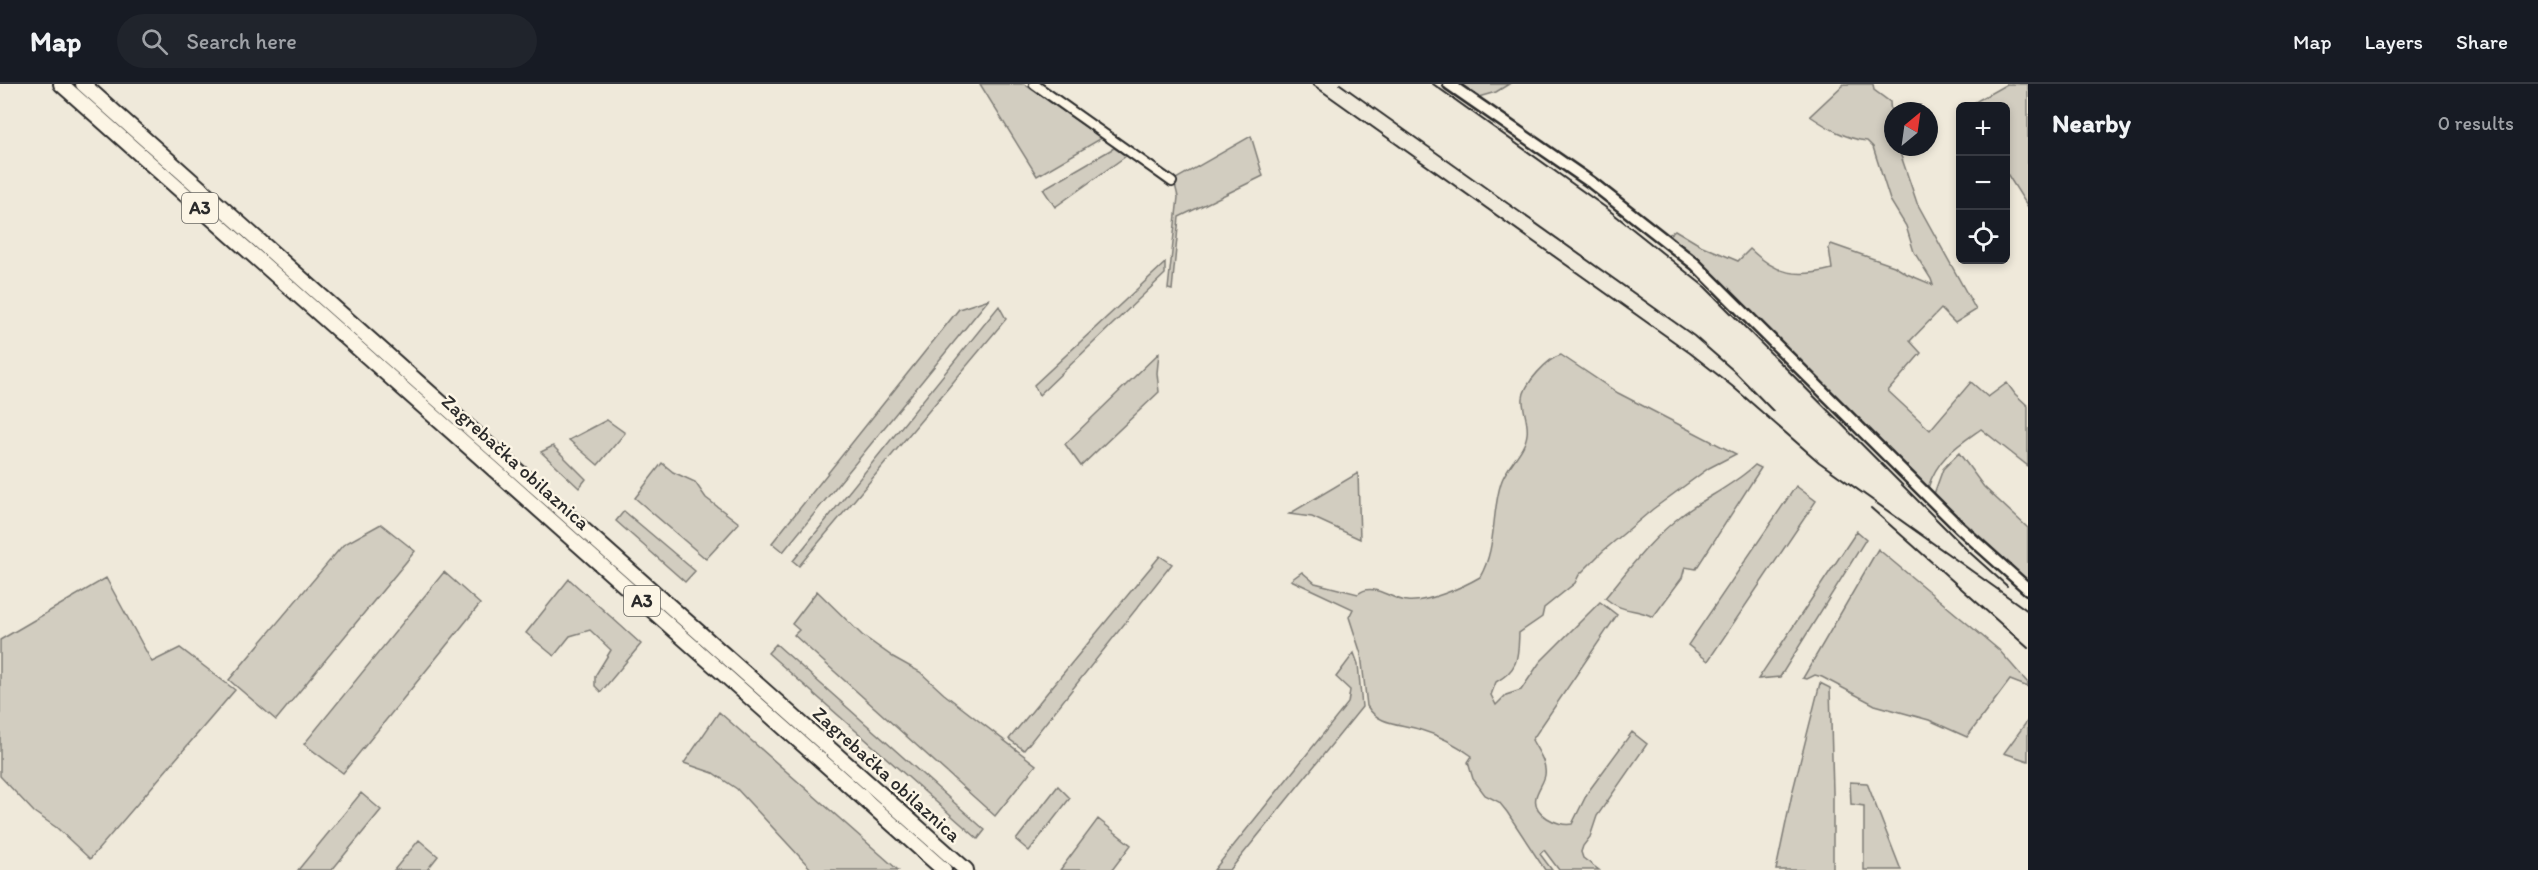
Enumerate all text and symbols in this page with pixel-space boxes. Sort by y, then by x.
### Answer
search box [117,14,537,68]
text: Map [30,24,81,58]
icon: search [138,25,171,58]
text: Search here [186,28,297,55]
text: Map [2293,29,2332,54]
text: Layers [2365,29,2423,54]
text: Share [2456,29,2508,54]
north arrow [1884,102,1938,156]
map controls [1956,102,2010,264]
button: + [1956,102,2010,156]
text: Nearby [2052,107,2131,139]
text: 0 results [2438,111,2514,135]
button: − [1956,156,2010,210]
road number: A3 [182,193,218,223]
button: locate [1956,210,2010,264]
street label: Zagrebačka obilaznica [437,389,596,535]
road number: A3 [624,586,660,616]
street label: Zagrebačka obilaznica [808,701,967,847]

